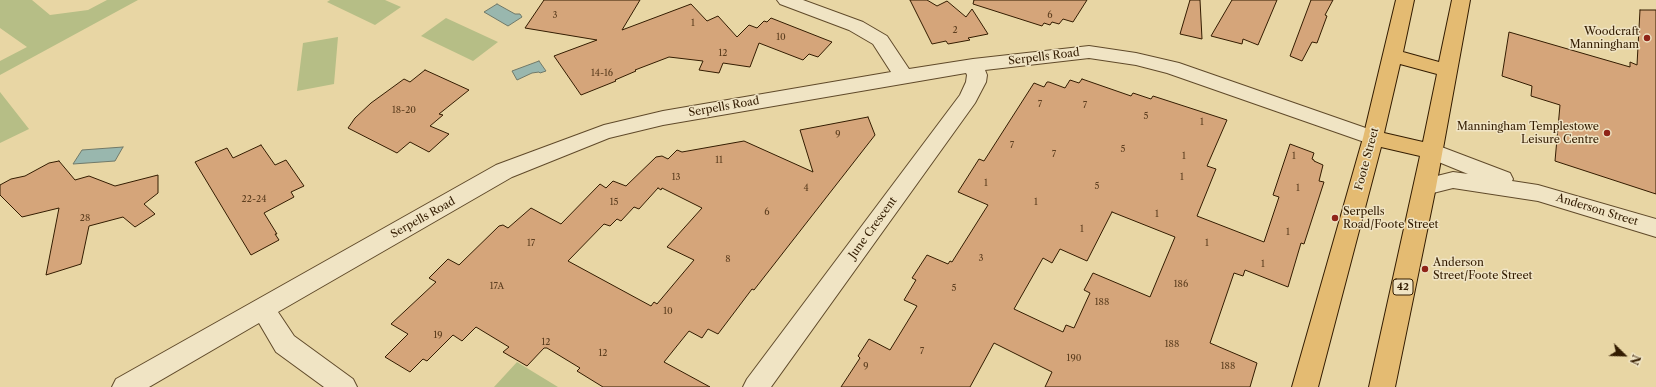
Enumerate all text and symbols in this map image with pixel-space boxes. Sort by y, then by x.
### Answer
house number: 3 [553,10,557,20]
house number: 6 [1047,10,1053,20]
house number: 1 [691,18,695,28]
house number: 2 [952,25,958,35]
place label: Woodcraft Manningham [1569,25,1639,51]
house number: 10 [776,32,786,42]
marker: Woodcraft Manningham [1642,33,1652,43]
street label: Serpells Road [1008,46,1080,68]
house number: 12 [719,48,727,58]
house number: 14-16 [591,68,613,78]
street label: Serpells Road [688,94,760,120]
house number: 7 [1038,99,1042,109]
house number: 7 [1083,100,1087,110]
house number: 18-20 [392,105,416,115]
house number: 5 [1144,111,1148,121]
house number: 1 [1200,117,1204,127]
place label: Manningham Templestowe Leisure Centre [1457,120,1599,146]
street label: Foote Street [1352,126,1382,192]
marker: Manningham Templestowe Leisure Centre [1602,128,1612,138]
house number: 9 [835,129,841,139]
house number: 7 [1010,140,1014,150]
house number: 5 [1121,144,1125,154]
house number: 7 [1052,149,1056,159]
house number: 1 [1182,151,1186,161]
house number: 1 [1292,151,1296,161]
house number: 11 [715,155,723,165]
house number: 13 [672,172,680,182]
house number: 1 [1180,172,1184,182]
house number: 1 [984,178,988,188]
house number: 5 [1095,181,1099,191]
house number: 4 [803,183,809,193]
house number: 1 [1296,183,1300,193]
street label: Anderson Street [1554,191,1640,229]
house number: 22-24 [242,194,266,204]
street label: Serpells Road [388,195,458,241]
street label: June Crescent [846,195,900,261]
house number: 15 [610,197,618,207]
house number: 1 [1034,197,1038,207]
place label: Serpells Road/Foote Street [1343,205,1439,231]
house number: 6 [764,207,770,217]
house number: 1 [1155,209,1159,219]
house number: 28 [80,213,90,223]
marker: Serpells Road/Foote Street [1330,213,1340,223]
house number: 1 [1080,224,1084,234]
house number: 1 [1286,227,1290,237]
house number: 17 [527,238,535,248]
house number: 1 [1205,238,1209,248]
house number: 3 [979,253,983,263]
house number: 8 [725,254,731,264]
place label: Anderson Street/Foote Street [1433,256,1532,282]
house number: 1 [1261,259,1265,269]
marker: Anderson Street/Foote Street [1420,264,1430,274]
house number: 186 [1174,279,1188,289]
road number: 42 [1393,279,1413,295]
house number: 17A [490,281,504,291]
house number: 5 [952,283,956,293]
house number: 188 [1095,297,1109,307]
house number: 10 [663,306,673,316]
house number: 19 [433,330,443,340]
north arrow [1604,335,1644,375]
house number: 12 [542,337,550,347]
house number: 188 [1165,339,1179,349]
house number: 7 [920,346,924,356]
house number: 12 [599,348,607,358]
house number: 190 [1067,353,1081,363]
text: N [1627,353,1643,367]
house number: 9 [863,361,869,371]
house number: 188 [1221,361,1235,371]

